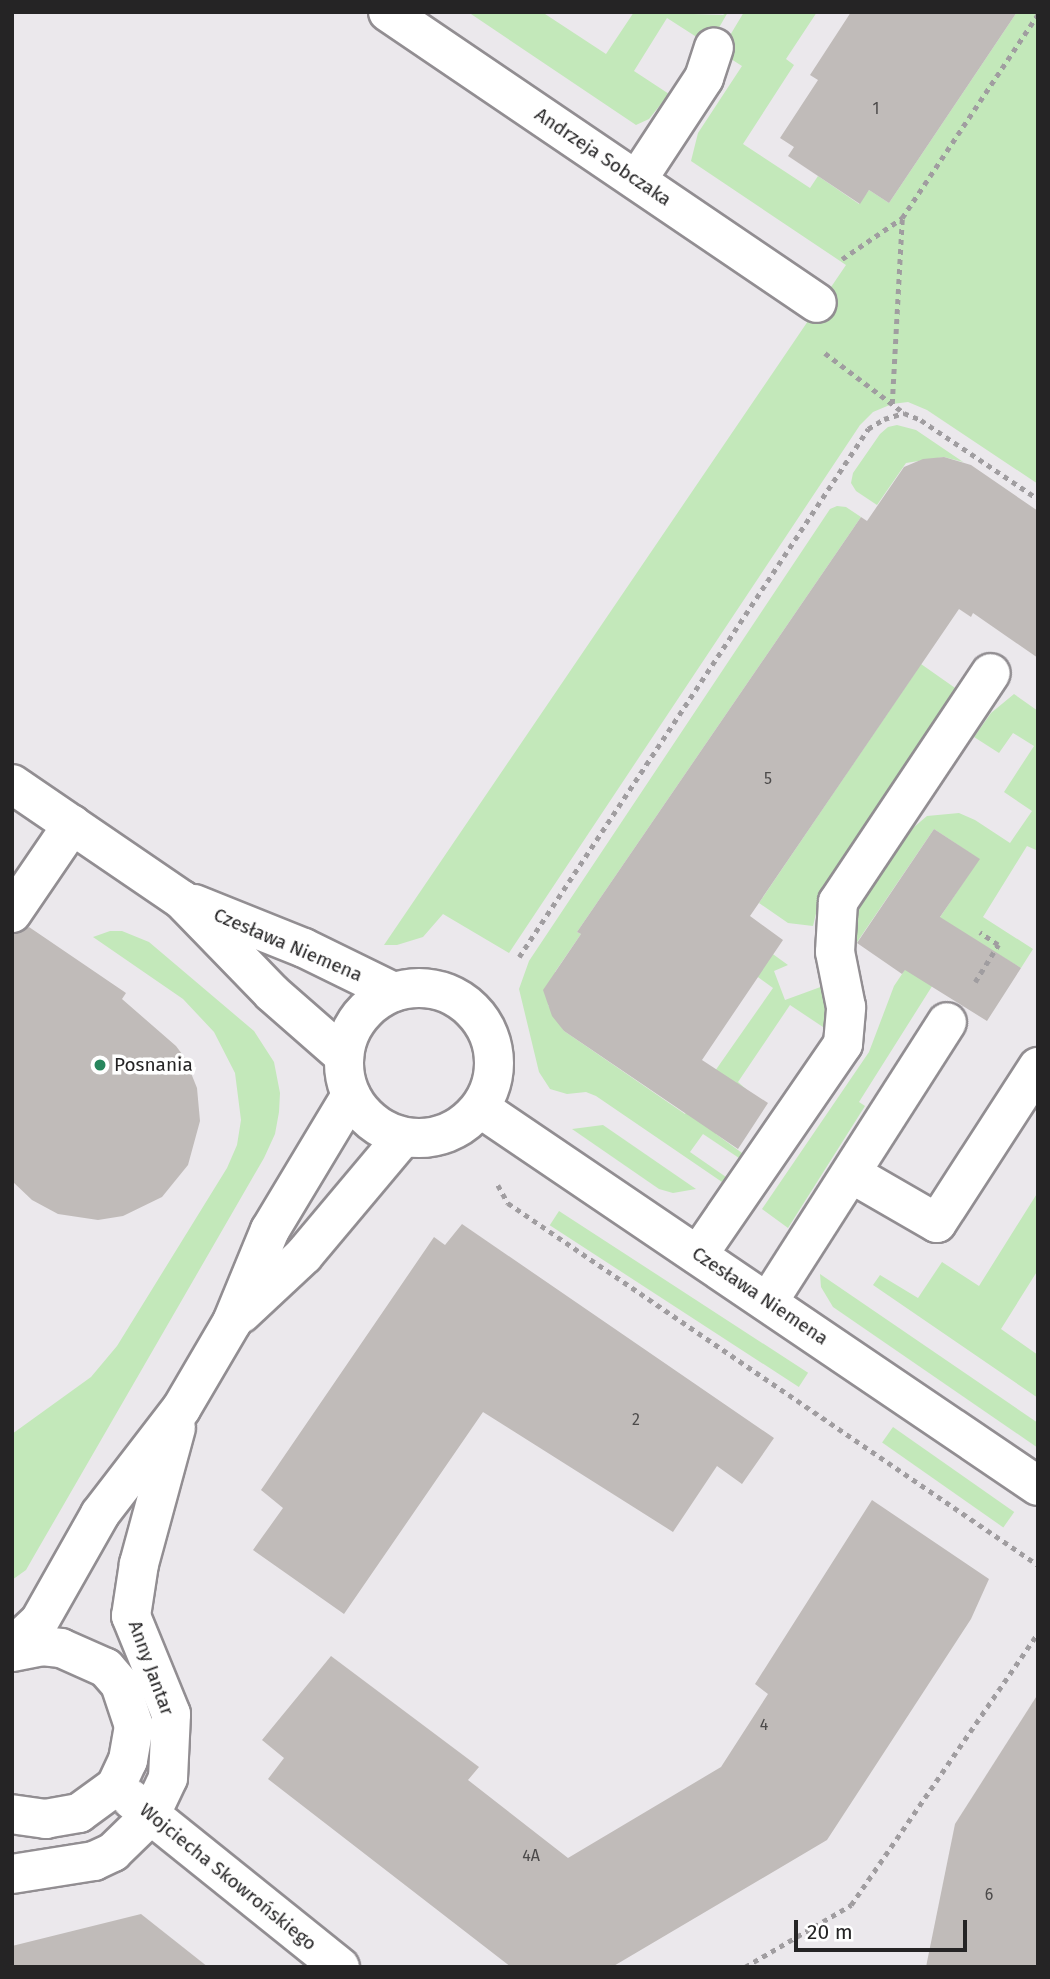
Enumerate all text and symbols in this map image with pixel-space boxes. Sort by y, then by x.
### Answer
house number: 1 [873,99,879,119]
street label: Andrzeja Sobczaka [530,103,676,211]
house number: 5 [764,769,772,789]
street label: Czesława Niemena [210,903,366,987]
place label: Posnania [114,1054,193,1076]
marker: Posnania [92,1057,108,1073]
street label: Czesława Niemena [688,1242,832,1350]
house number: 2 [632,1410,640,1430]
street label: Anny Jantar [123,1618,179,1718]
house number: 4 [760,1715,768,1735]
street label: Wojciecha Skowrońskiego [135,1799,321,1955]
house number: 4A [522,1846,540,1866]
house number: 6 [985,1885,993,1905]
scale bar [798,1906,971,1950]
text: 20 m [807,1919,853,1945]

